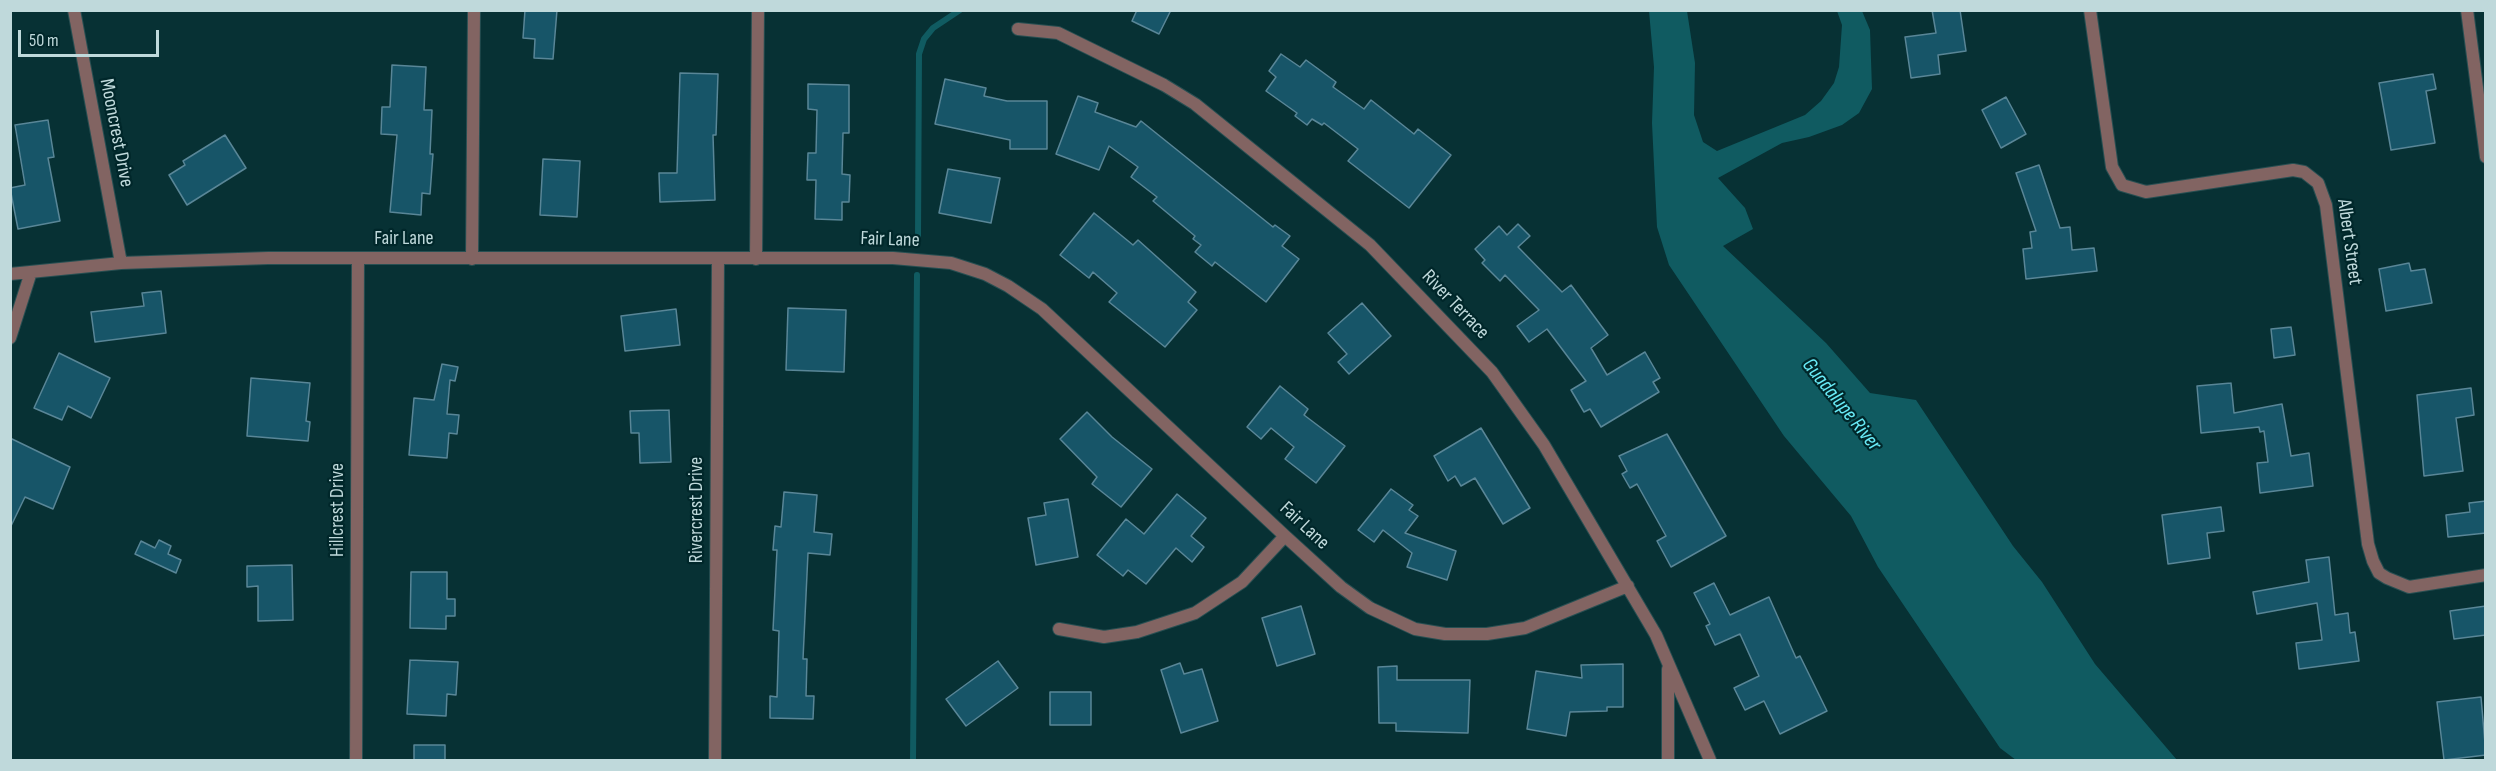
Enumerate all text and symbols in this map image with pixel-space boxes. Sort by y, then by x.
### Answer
scale bar [21,18,162,56]
text: 50 m [29,30,59,51]
street label: Mooncrest Drive [94,77,138,189]
street label: Albert Street [2331,198,2367,286]
street label: Fair Lane [374,227,434,251]
street label: Fair Lane [860,227,920,253]
street label: River Terrace [1416,265,1494,345]
water label: Guadalupe River [1796,354,1886,456]
street label: Rivercrest Drive [685,457,709,563]
street label: Hillcrest Drive [326,463,350,557]
street label: Fair Lane [1274,497,1334,555]

